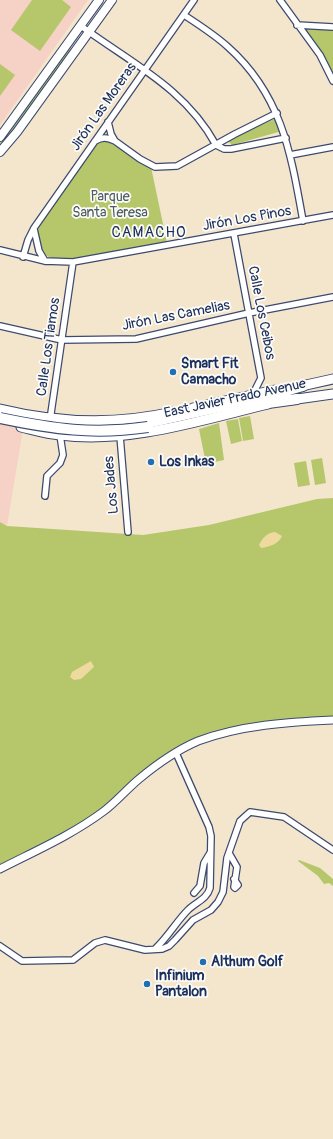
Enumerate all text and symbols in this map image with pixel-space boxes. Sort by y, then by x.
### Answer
street label: Jirón Las Moreras [67,60,141,154]
park label: Parque Santa Teresa [72,189,148,222]
street label: Jirón Los Pinos [201,203,293,235]
district label: CAMACHO [112,224,186,242]
street label: Calle Los Ceibos [244,265,278,361]
street label: Calle Los Tiamos [34,297,64,397]
street label: Jirón Las Camelias [121,297,231,335]
place label: Smart Fit Camacho [181,356,238,388]
marker: Smart Fit Camacho [168,367,178,377]
street label: East Javier Prado Avenue [162,376,308,422]
place label: Los Inkas [159,454,214,470]
street label: Los Jades [101,455,123,515]
marker: Los Inkas [146,457,156,467]
place label: Althum Golf [211,954,284,970]
marker: Althum Golf [198,957,208,967]
place label: Infinium Pantalon [155,968,207,1000]
marker: Infinium Pantalon [142,979,152,989]

